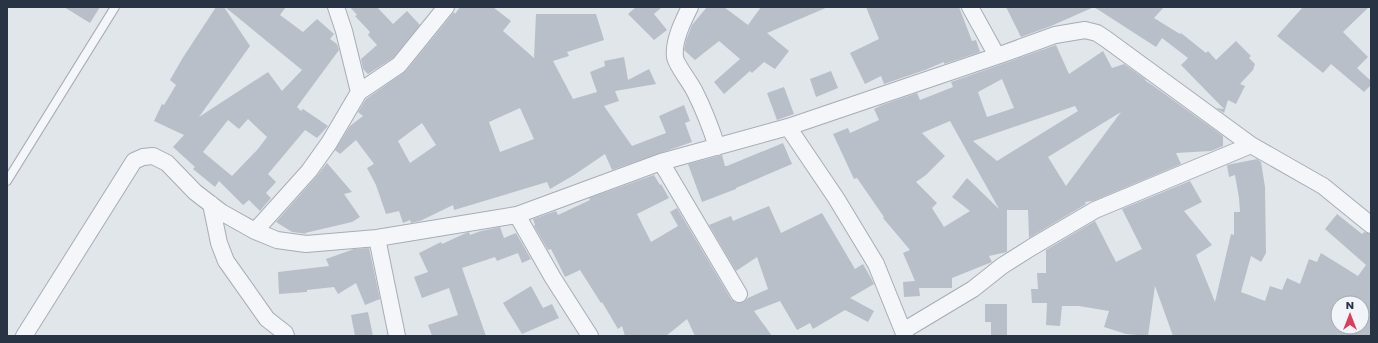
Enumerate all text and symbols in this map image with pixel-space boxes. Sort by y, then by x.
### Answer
north arrow [1330,295,1370,335]
text: N [1346,297,1354,313]

